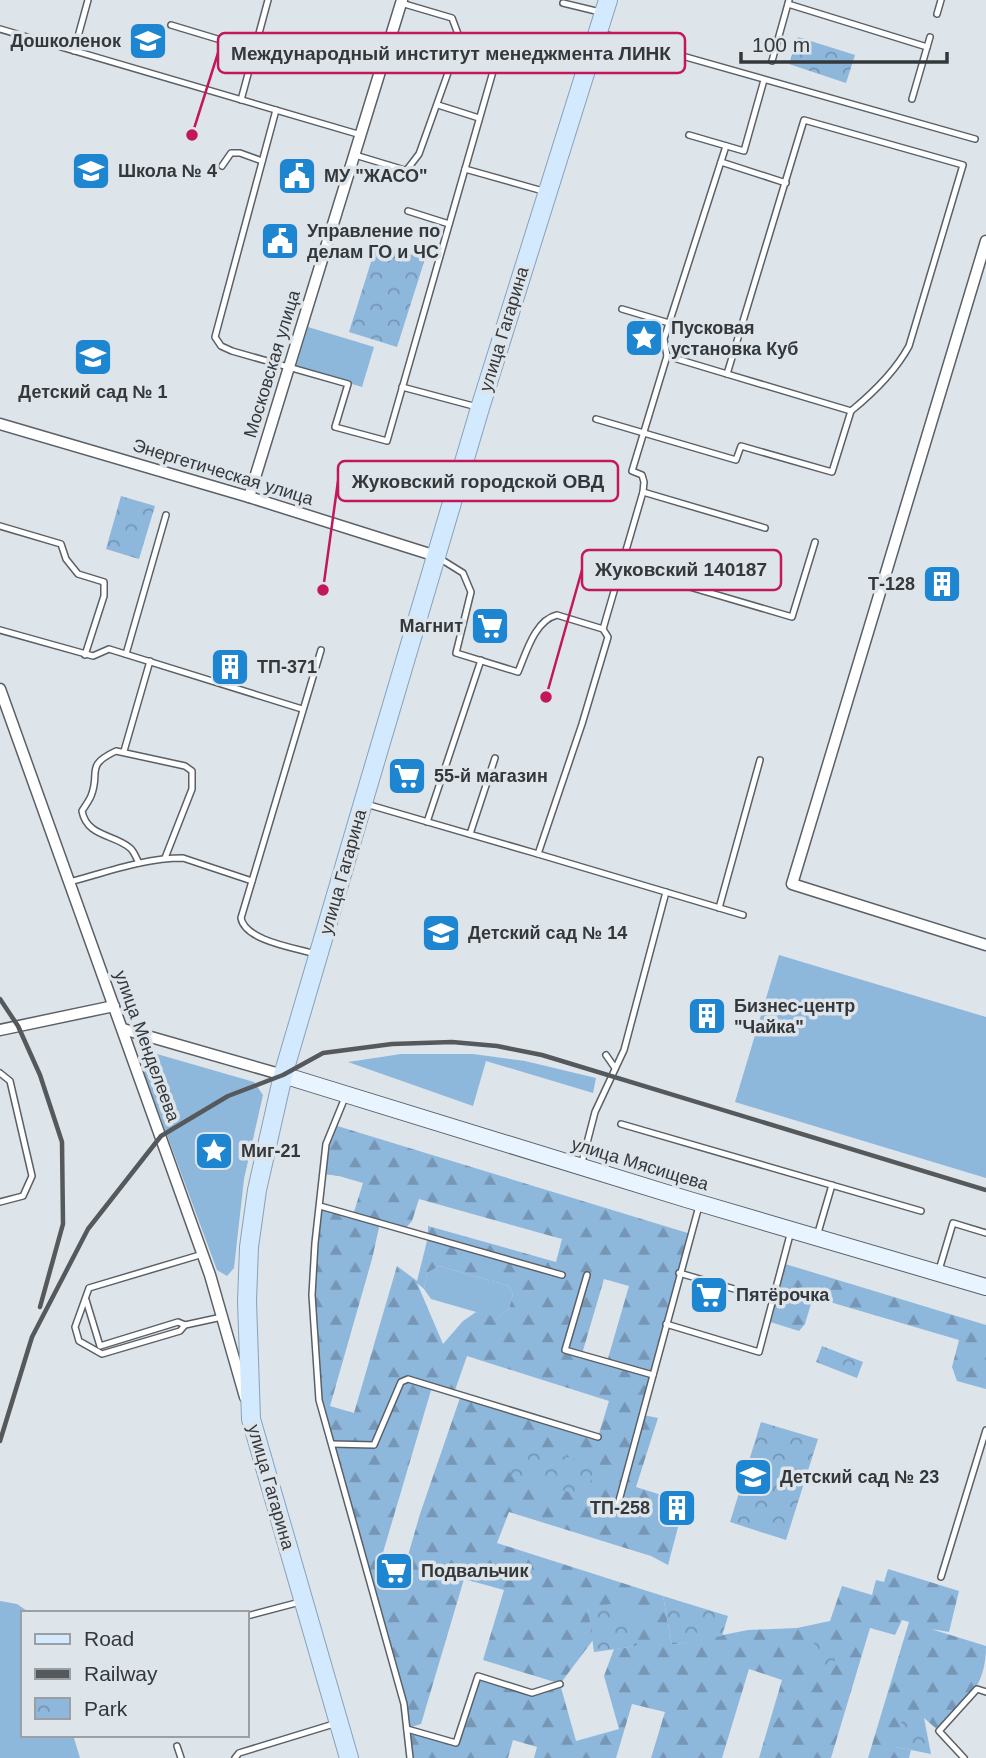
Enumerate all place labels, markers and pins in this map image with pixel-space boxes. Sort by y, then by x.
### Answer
school or university icon: Дошколенок [127,20,169,62]
place label: Дошколенок [11,31,122,51]
callout: Международный институт менеджмента ЛИНК [218,33,685,73]
school or university icon: Школа № 4 [70,150,112,192]
public building icon: МУ "ЖАСО" [276,155,318,197]
place label: Школа № 4 [118,161,217,181]
place label: МУ "ЖАСО" [324,166,428,186]
public building icon: Управление по делам ГО и ЧС [259,220,301,262]
place label: Управление по делам ГО и ЧС [307,221,440,262]
place icon: Пусковая установка Куб [623,317,665,359]
place label: Пусковая установка Куб [671,318,798,359]
school or university icon: Детский сад № 1 [72,336,114,378]
place label: Детский сад № 1 [18,382,168,402]
callout: Жуковский городской ОВД [338,461,618,501]
callout: Жуковский 140187 [582,550,781,590]
building icon: Т-128 [921,563,963,605]
place label: Т-128 [868,574,915,594]
supermarket icon: Магнит [469,605,511,647]
place label: Магнит [400,616,463,636]
building icon: ТП-371 [209,646,251,688]
place label: ТП-371 [257,657,317,677]
supermarket icon: 55-й магазин [386,755,428,797]
place label: 55-й магазин [434,766,548,786]
school or university icon: Детский сад № 14 [420,912,462,954]
place label: Детский сад № 14 [468,923,627,943]
building icon: Бизнес-центр "Чайка" [686,995,728,1037]
place label: Бизнес-центр "Чайка" [734,996,855,1037]
place icon: Миг-21 [193,1130,235,1172]
place label: Миг-21 [241,1141,301,1161]
supermarket icon: Пятёрочка [688,1274,730,1316]
place label: Пятёрочка [736,1285,830,1305]
school or university icon: Детский сад № 23 [732,1456,774,1498]
place label: Детский сад № 23 [780,1467,939,1487]
building icon: ТП-258 [656,1487,698,1529]
place label: ТП-258 [590,1498,650,1518]
supermarket icon: Подвальчик [373,1550,415,1592]
place label: Подвальчик [421,1561,529,1581]

